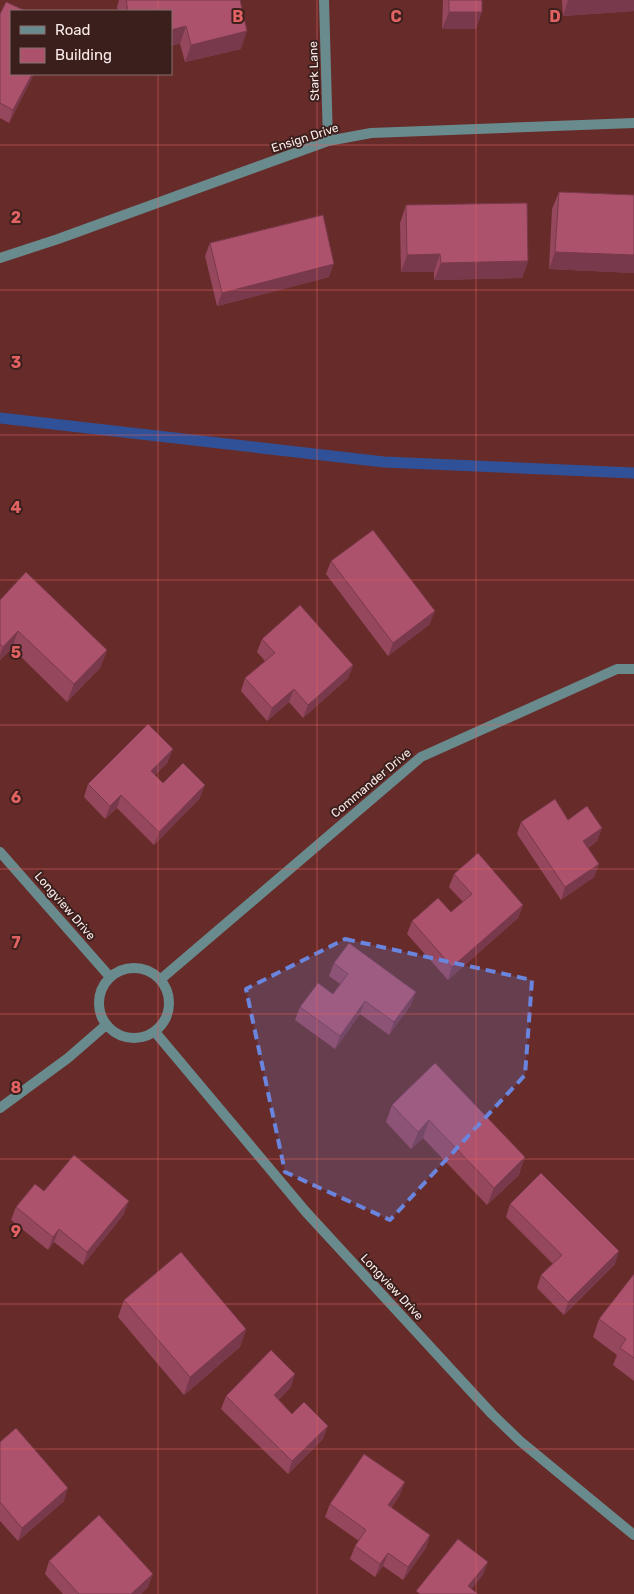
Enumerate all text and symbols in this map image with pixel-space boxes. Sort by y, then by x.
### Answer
text: B [232,7,244,26]
text: C [390,7,402,26]
text: D [549,7,561,26]
legend [10,10,172,75]
text: Road [55,21,91,39]
street label: Stark Lane [306,41,322,101]
text: Building [55,46,112,64]
street label: Ensign Drive [270,120,341,155]
text: 2 [11,208,21,227]
text: 3 [11,353,21,372]
text: 4 [11,498,22,517]
text: 5 [11,643,21,662]
street label: Commander Drive [328,745,414,821]
text: 6 [11,788,21,807]
street label: Longview Drive [32,869,98,943]
text: 7 [11,933,21,952]
text: 8 [11,1078,22,1097]
text: 9 [11,1222,21,1241]
street label: Longview Drive [358,1251,426,1323]

